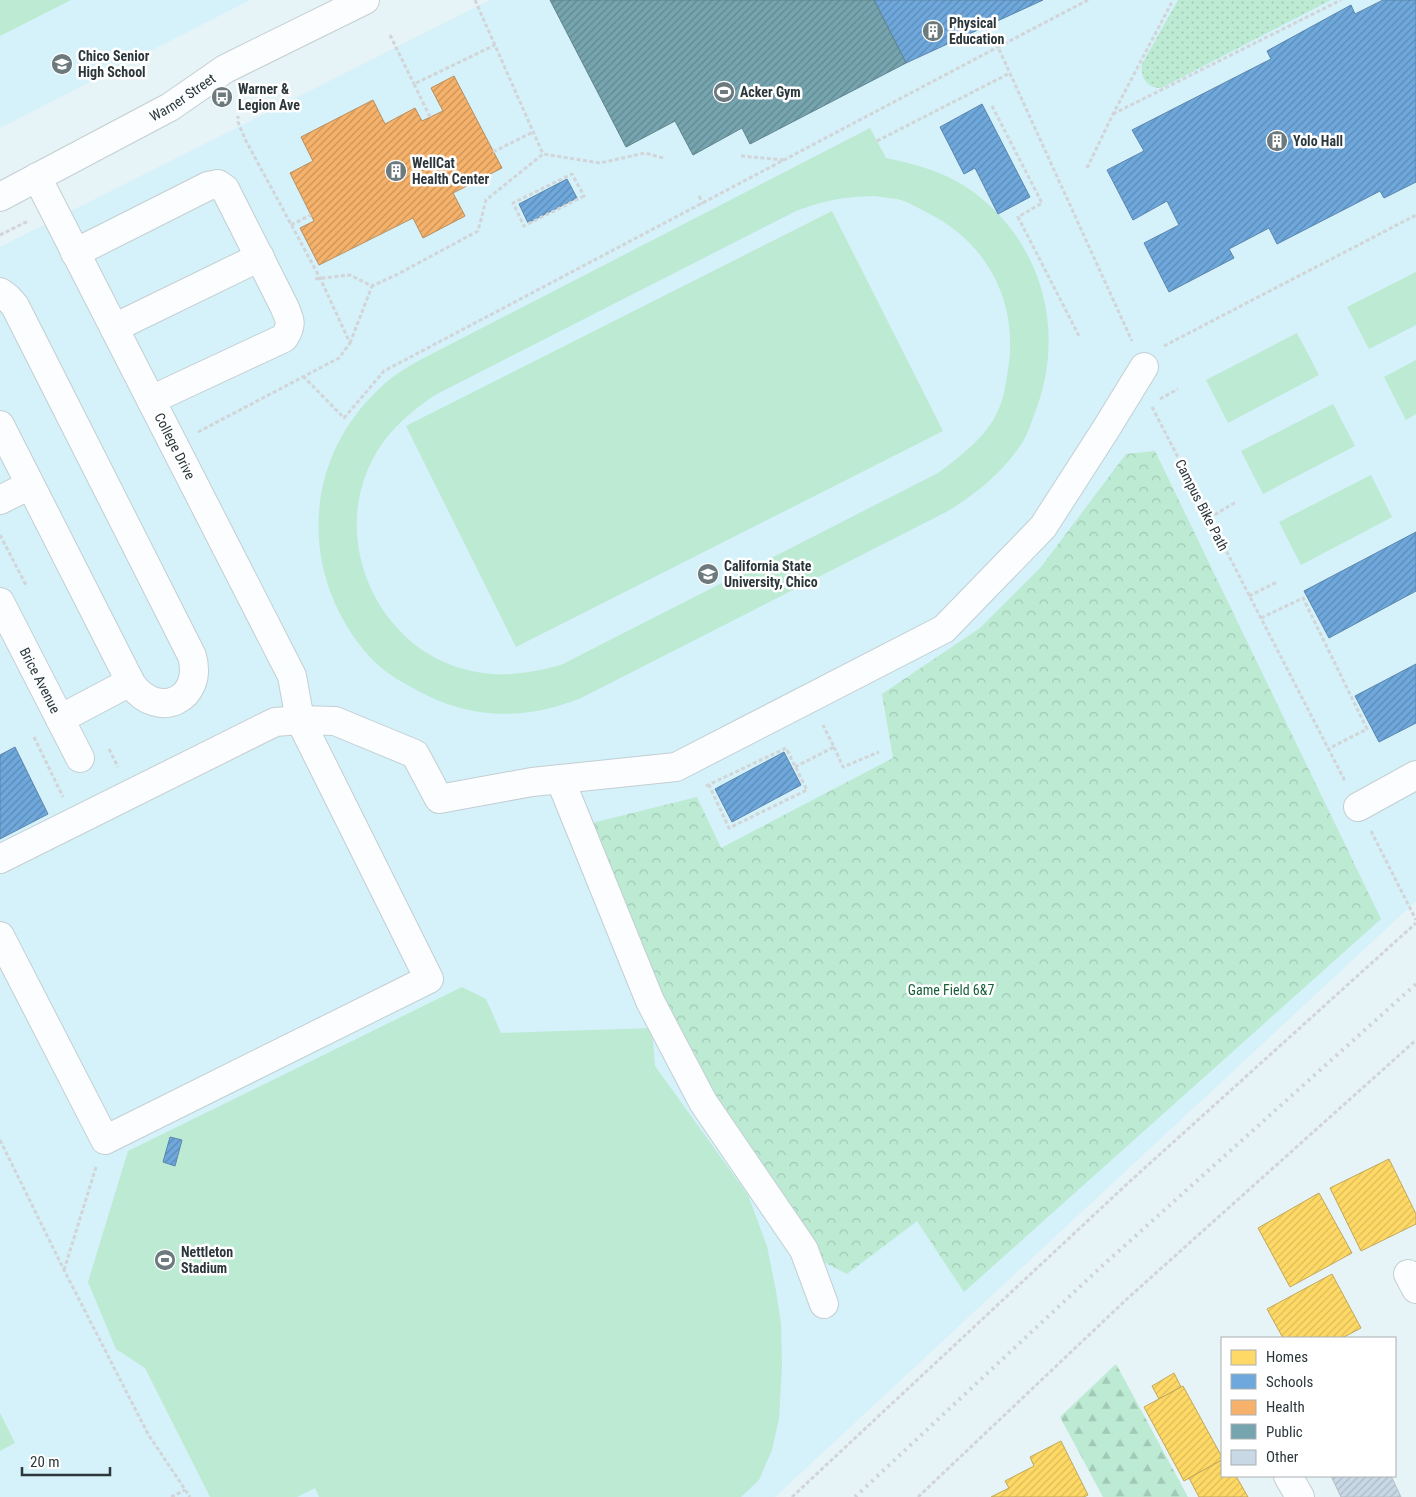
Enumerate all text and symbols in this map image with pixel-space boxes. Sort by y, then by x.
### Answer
place label: Physical Education [949,15,1004,47]
building icon: Physical Education [921,19,945,43]
place label: Chico Senior High School [78,48,150,80]
school or university icon: Chico Senior High School [50,52,74,76]
street label: Warner Street [147,70,218,124]
sports icon: Acker Gym [712,80,736,104]
place label: Warner & Legion Ave [238,81,300,113]
place label: Acker Gym [740,84,801,100]
bus stop icon: Warner & Legion Ave [210,85,234,109]
building icon: Yolo Hall [1265,129,1289,153]
place label: Yolo Hall [1293,133,1343,149]
place label: WellCat Health Center [412,155,489,187]
building icon: WellCat Health Center [384,159,408,183]
street label: College Drive [151,410,199,482]
street label: Campus Bike Path [1172,457,1232,553]
place label: California State University, Chico [724,558,818,590]
school or university icon: California State University, Chico [696,562,720,586]
street label: Brice Avenue [17,645,64,716]
park label: Game Field 6&7 [908,982,994,998]
place label: Nettleton Stadium [181,1244,233,1276]
sports icon: Nettleton Stadium [153,1248,177,1272]
legend [1221,1337,1396,1477]
text: Homes [1266,1348,1308,1366]
text: Schools [1266,1373,1313,1391]
text: Health [1266,1398,1305,1416]
text: Public [1266,1423,1303,1441]
scale bar [22,1444,110,1476]
text: Other [1266,1448,1299,1466]
text: 20 m [30,1453,60,1471]

